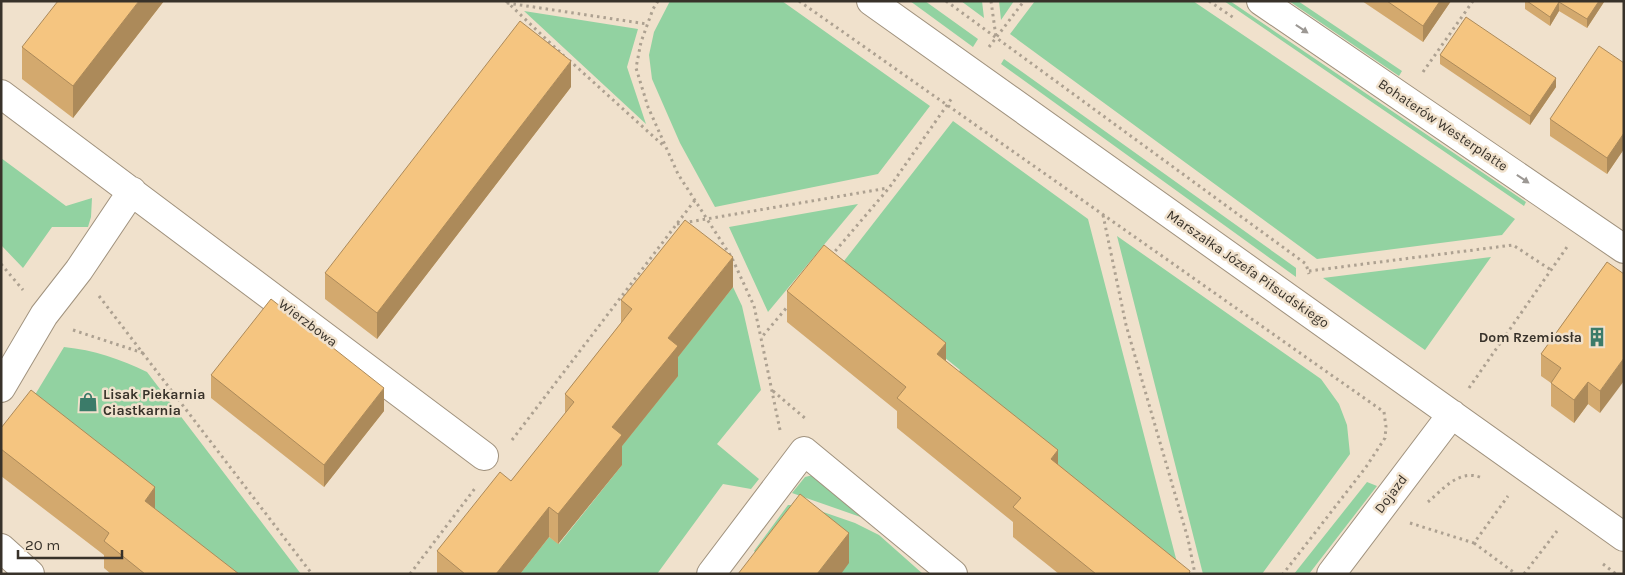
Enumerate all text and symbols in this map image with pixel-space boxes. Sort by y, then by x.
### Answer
one-way arrow [1295,24,1308,34]
street label: Bohaterów Westerplatte [1375,75,1511,175]
one-way arrow [1516,174,1530,184]
street label: Marszałka Józefa Piłsudskiego [1164,206,1332,332]
street label: Wierzbowa [275,295,341,351]
building icon: Dom Rzemiosła [1586,326,1608,348]
place label: Dom Rzemiosła [1479,329,1582,346]
place label: Lisak Piekarnia Ciastkarnia [103,386,206,419]
shop icon: Lisak Piekarnia Ciastkarnia [77,391,99,413]
street label: Dojazd [1371,471,1411,517]
scale bar [18,528,121,560]
text: 20 m [25,536,60,554]

